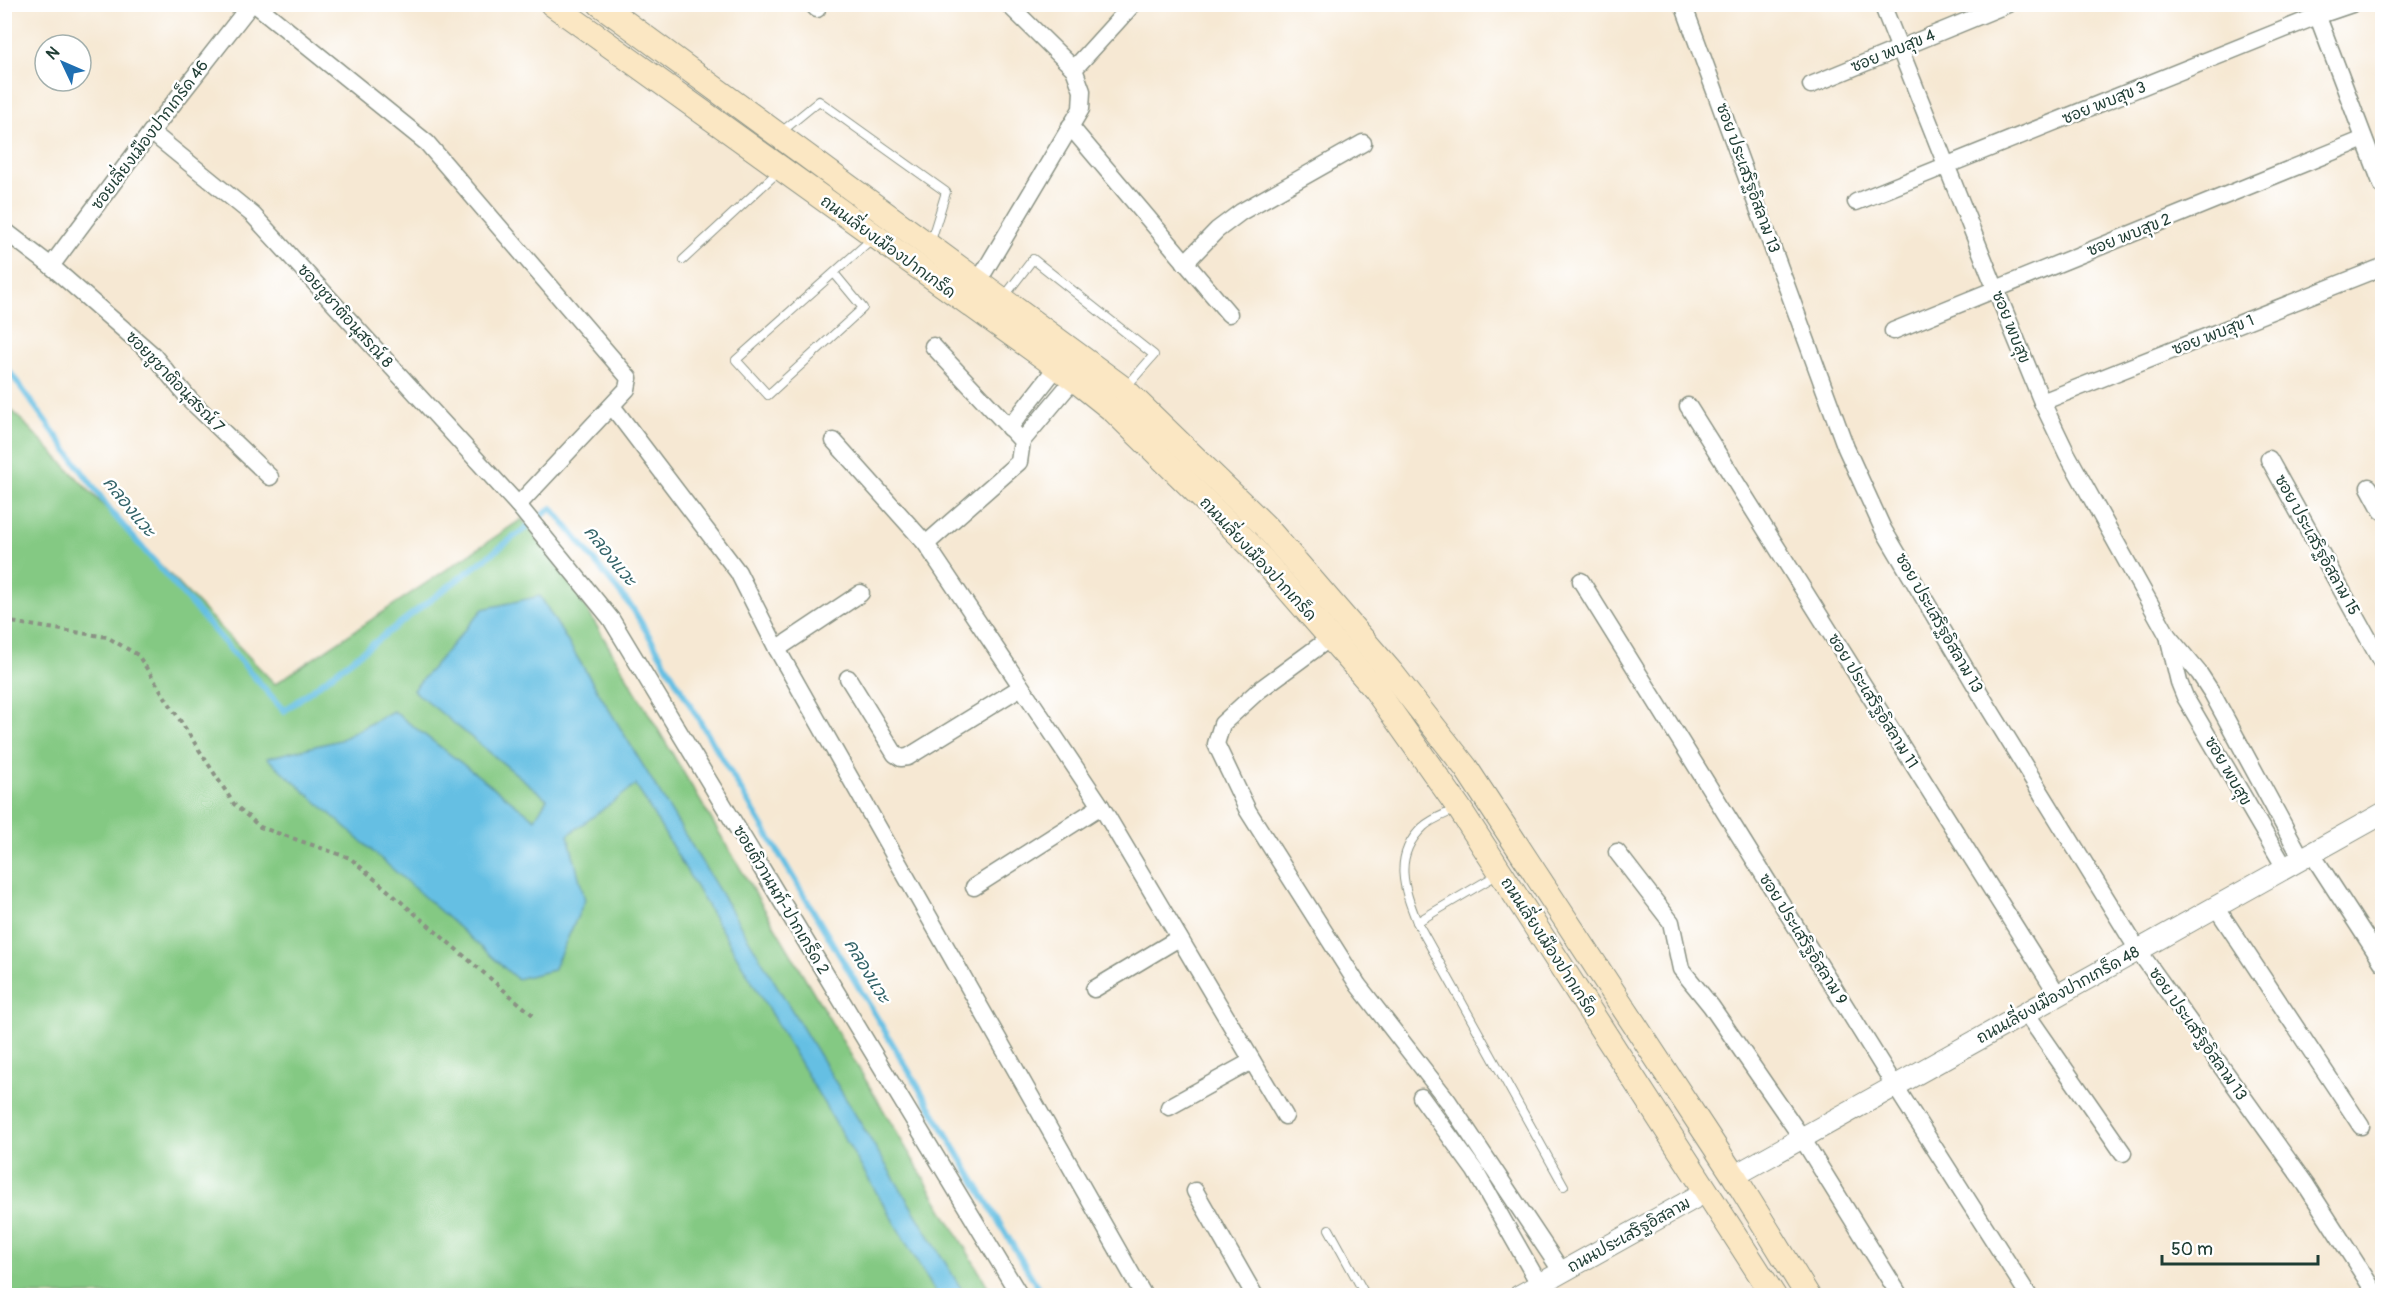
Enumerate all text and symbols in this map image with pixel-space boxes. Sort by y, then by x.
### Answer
street label: ซอย พบสุข 4 [1848,25,1939,79]
north arrow [33,33,93,93]
text: N [42,42,64,64]
street label: ซอยเลี่ยงเมืองปากเกร็ด 46 [82,52,213,214]
street label: ซอย พบสุข 3 [2059,77,2150,131]
street label: ซอย ประเสริฐอิสลาม 13 [1711,100,1785,256]
street label: ถนนเลี่ยงเมืองปากเกร็ด [816,186,963,303]
street label: ซอย พบสุข 2 [2084,209,2175,263]
street label: ซอยชูชาติอนุสรณ์ 8 [292,259,398,373]
street label: ซอย พบสุข [1986,288,2035,367]
street label: ซอย พบสุข 1 [2169,310,2258,362]
street label: ซอยชูชาติอนุสรณ์ 7 [120,326,230,439]
street label: ซอย ประเสริฐอิสลาม 15 [2269,471,2365,619]
water label: คลองแวะ [98,472,161,543]
street label: ถนนเลี่ยงเมืองปากเกร็ด [1195,489,1325,625]
water label: คลองแวะ [579,521,642,592]
street label: ซอย ประเสริฐอิสลาม 13 [1890,549,1988,697]
street label: ซอย ประเสริฐอิสลาม 11 [1823,629,1923,773]
street label: ซอย พบสุข [2198,733,2256,810]
street label: ซอยติวานนท์-ปากเกร็ด 2 [729,821,835,978]
street label: ซอย ประเสริฐอิสลาม 9 [1754,869,1852,1009]
street label: ถนนเลี่ยงเมืองปากเกร็ด [1496,870,1607,1020]
water label: คลองแวะ [839,935,896,1009]
street label: ถนนเลี่ยงเมืองปากเกร็ด 48 [1970,937,2143,1048]
street label: ซอย ประเสริฐอิสลาม 13 [2144,963,2252,1105]
street label: ถนนประเสริฐอิสลาม [1564,1192,1694,1278]
scale bar [2162,1228,2318,1266]
text: 50 m [2171,1238,2213,1261]

